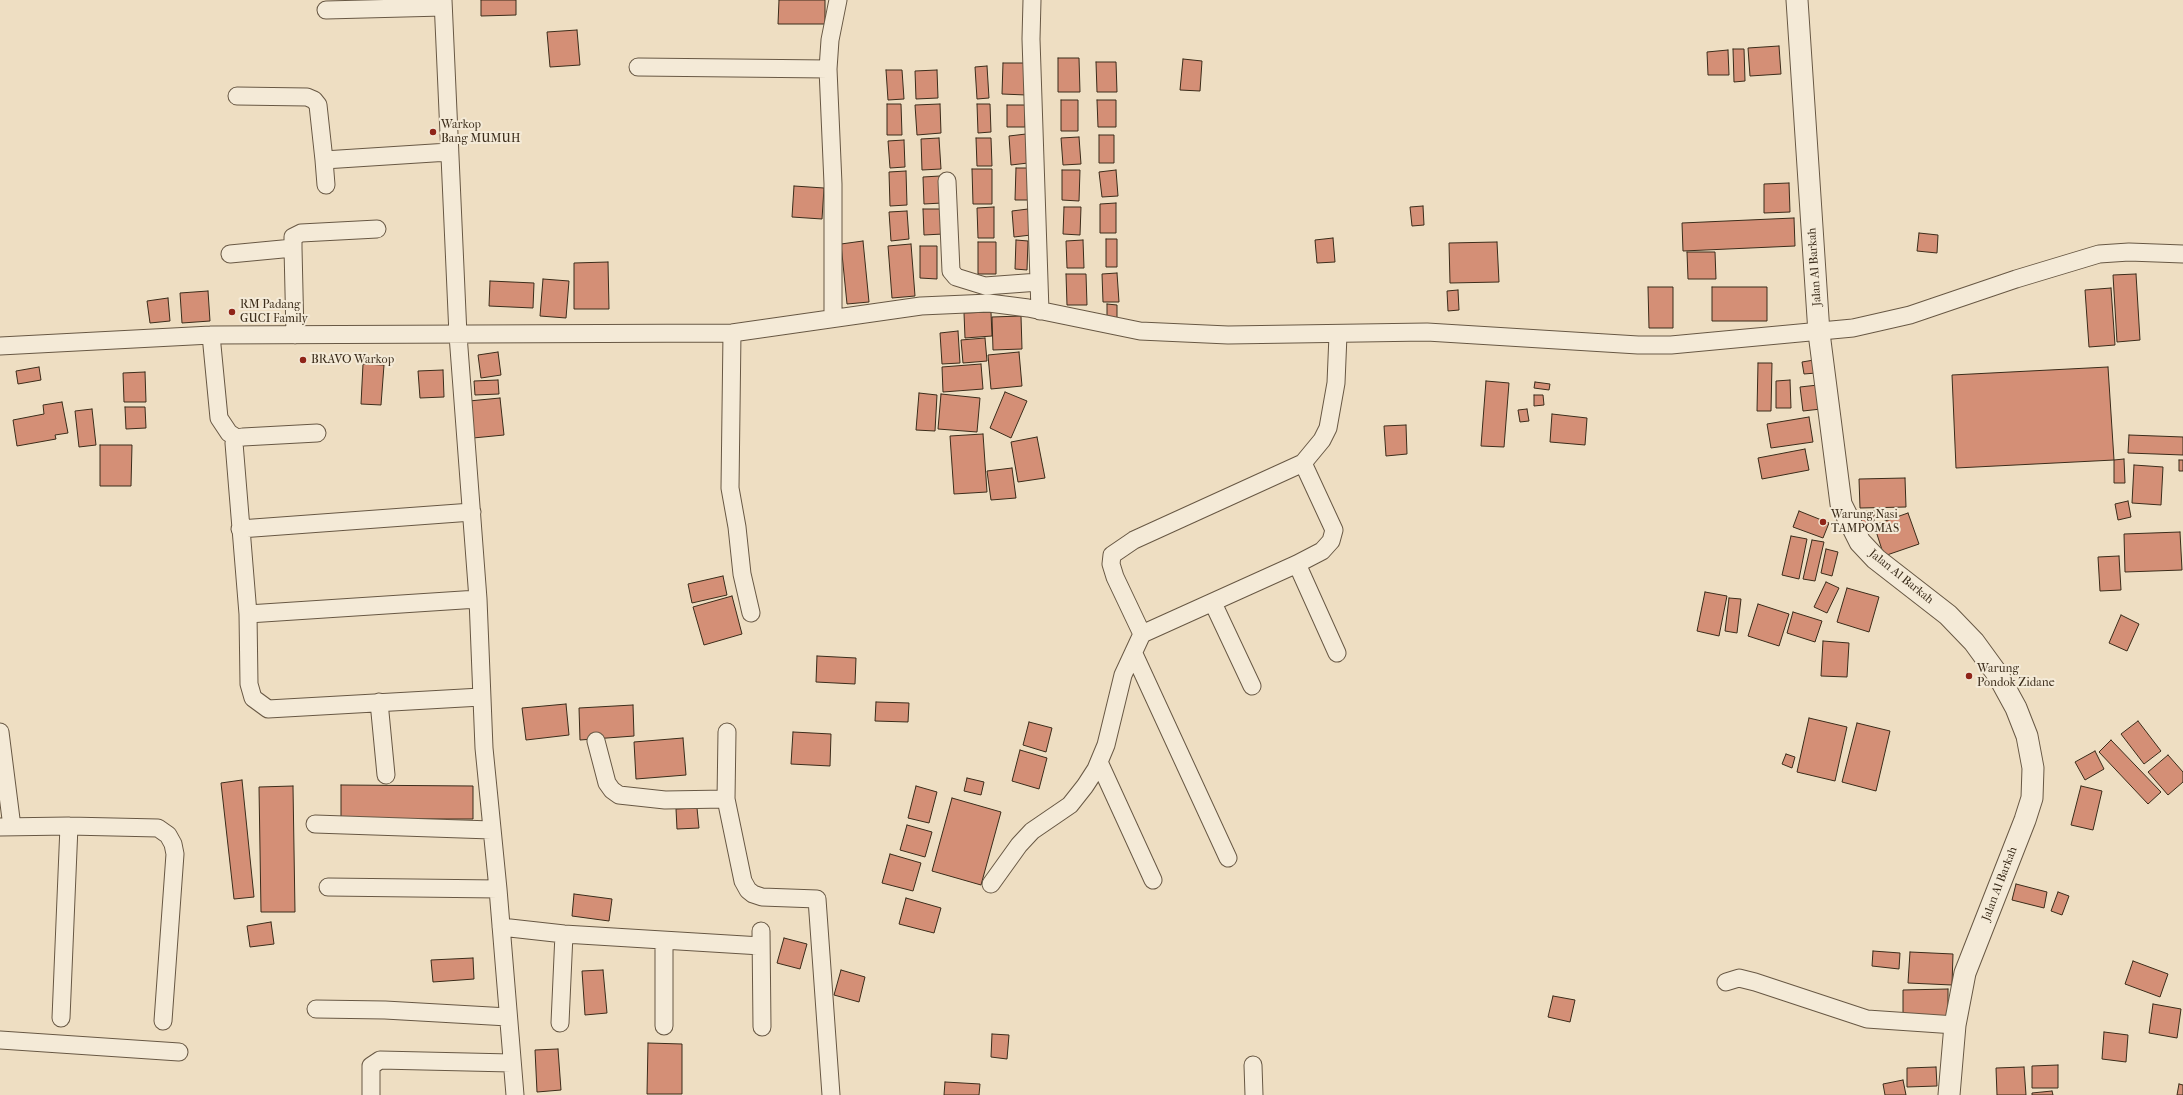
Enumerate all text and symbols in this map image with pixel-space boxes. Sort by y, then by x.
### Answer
place label: Warkop Bang MUMUH [441,118,520,146]
marker: Warkop Bang MUMUH [428,127,438,137]
street label: Jalan Al Barkah [1805,227,1825,307]
place label: RM Padang GUCI Family [240,298,308,326]
marker: RM Padang GUCI Family [227,307,237,317]
place label: BRAVO Warkop [311,353,394,367]
marker: BRAVO Warkop [298,355,308,365]
place label: Warung Nasi TAMPOMAS [1831,508,1899,536]
marker: Warung Nasi TAMPOMAS [1818,517,1828,527]
street label: Jalan Al Barkah [1866,547,1936,607]
place label: Warung Pondok Zidane [1977,662,2055,690]
marker: Warung Pondok Zidane [1964,671,1974,681]
street label: Jalan Al Barkah [1979,845,2021,923]

